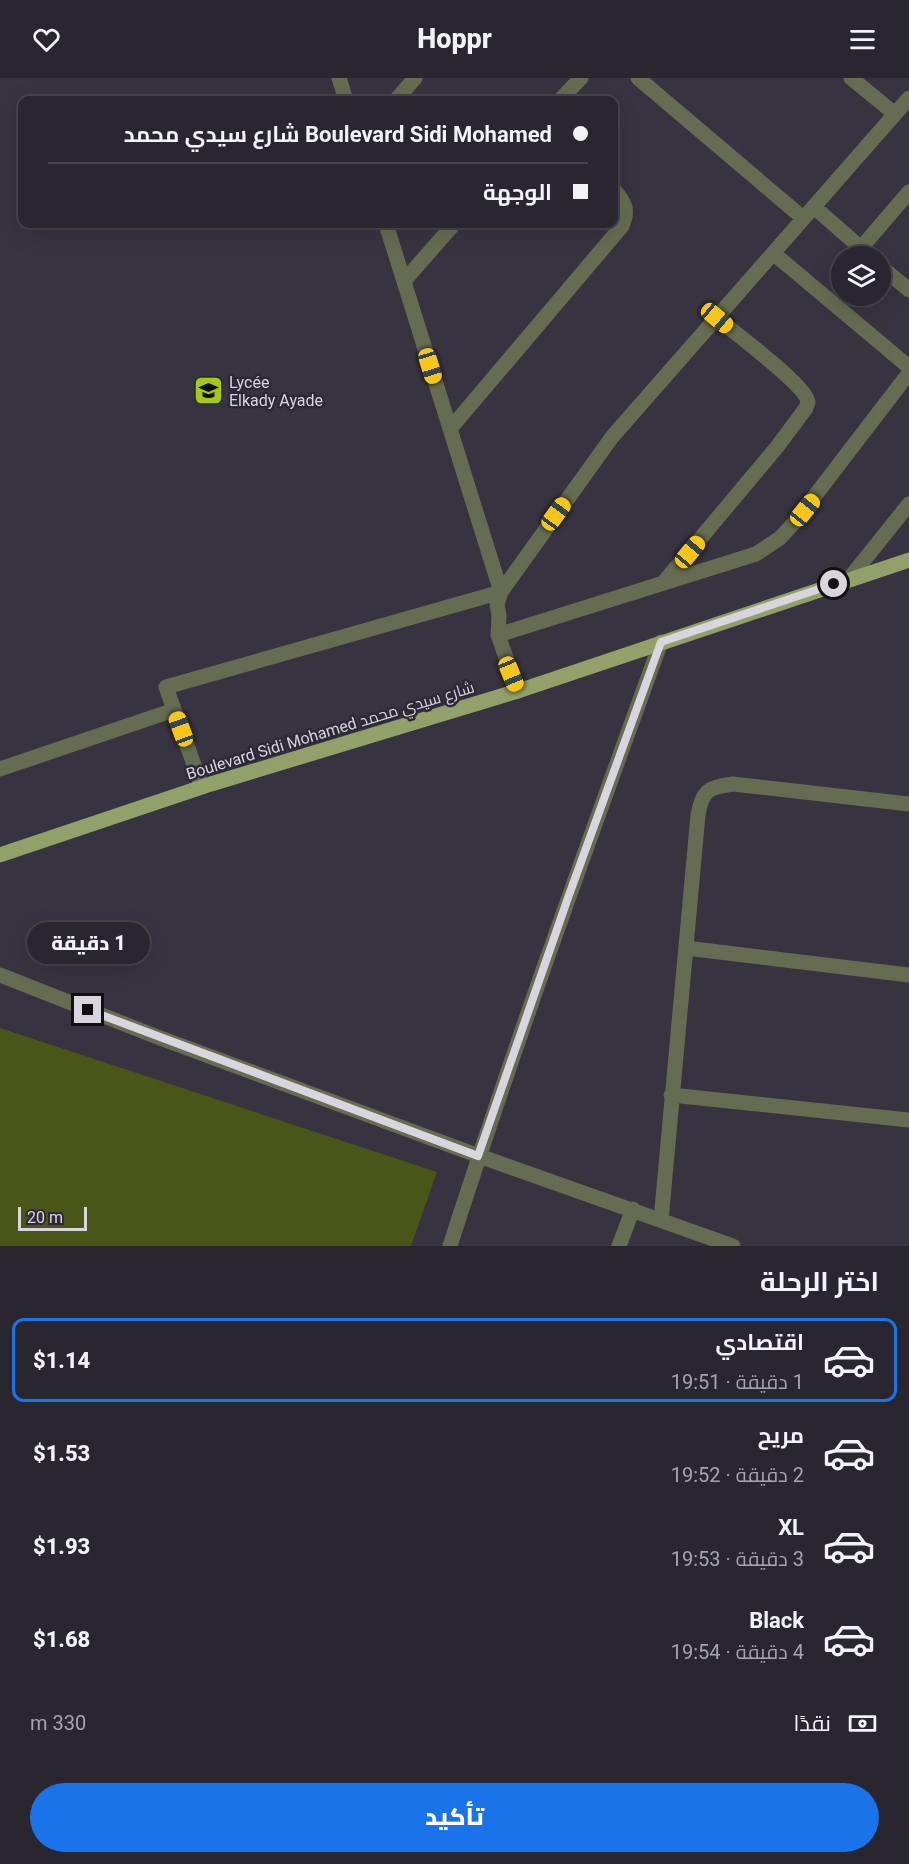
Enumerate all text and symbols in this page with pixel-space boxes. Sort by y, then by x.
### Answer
icon: heart [30,23,63,56]
text: Hoppr [417,23,492,55]
icon: menu [846,23,879,56]
text: Boulevard Sidi Mohamed شارع سيدي محمد [124,122,552,147]
text: الوجهة [483,180,552,205]
map controls [831,246,891,306]
button: layers [831,246,891,306]
car [697,300,737,336]
car [416,346,444,386]
place label: Lycée Elkady Ayade [229,373,323,410]
school or university icon: Lycée Elkady Ayade [192,375,224,407]
car [787,490,823,530]
car [538,494,574,534]
car [672,532,708,572]
route start [820,570,847,597]
car [496,654,526,694]
street label: Boulevard Sidi Mohamed شارع سيدي محمد [184,678,478,787]
car [166,709,196,749]
callout: 1 دقيقة [26,923,150,965]
text: 1 دقيقة [51,931,126,955]
route end [74,996,101,1023]
scale bar [18,1204,87,1232]
text: 20 m [27,1208,63,1227]
text: اختر الرحلة [760,1266,879,1298]
text: اقتصادي [715,1330,804,1355]
icon: car [822,1333,876,1387]
text: $1.14 [33,1348,90,1373]
text: 1 دقيقة · 19:51 [671,1370,804,1394]
text: مريح [758,1423,804,1448]
icon: car [822,1426,876,1480]
text: $1.53 [33,1441,90,1466]
text: 2 دقيقة · 19:52 [671,1463,804,1487]
text: XL [778,1515,804,1540]
icon: car [822,1519,876,1573]
text: $1.93 [33,1534,90,1559]
text: 3 دقيقة · 19:53 [671,1547,804,1571]
text: Black [749,1608,804,1633]
icon: car [822,1612,876,1666]
text: $1.68 [33,1627,90,1652]
text: 4 دقيقة · 19:54 [671,1640,804,1664]
icon: cash [846,1707,879,1740]
text: 330 m [30,1711,86,1735]
text: نقدًا [793,1711,831,1736]
button: تأكيد [30,1783,879,1852]

